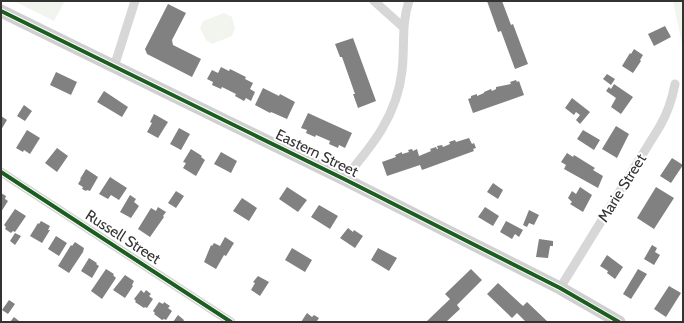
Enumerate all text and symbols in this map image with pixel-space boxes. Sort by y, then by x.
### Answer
street label: Eastern Street [273,125,361,181]
street label: Marie Street [594,151,650,225]
street label: Russell Street [82,206,164,268]

